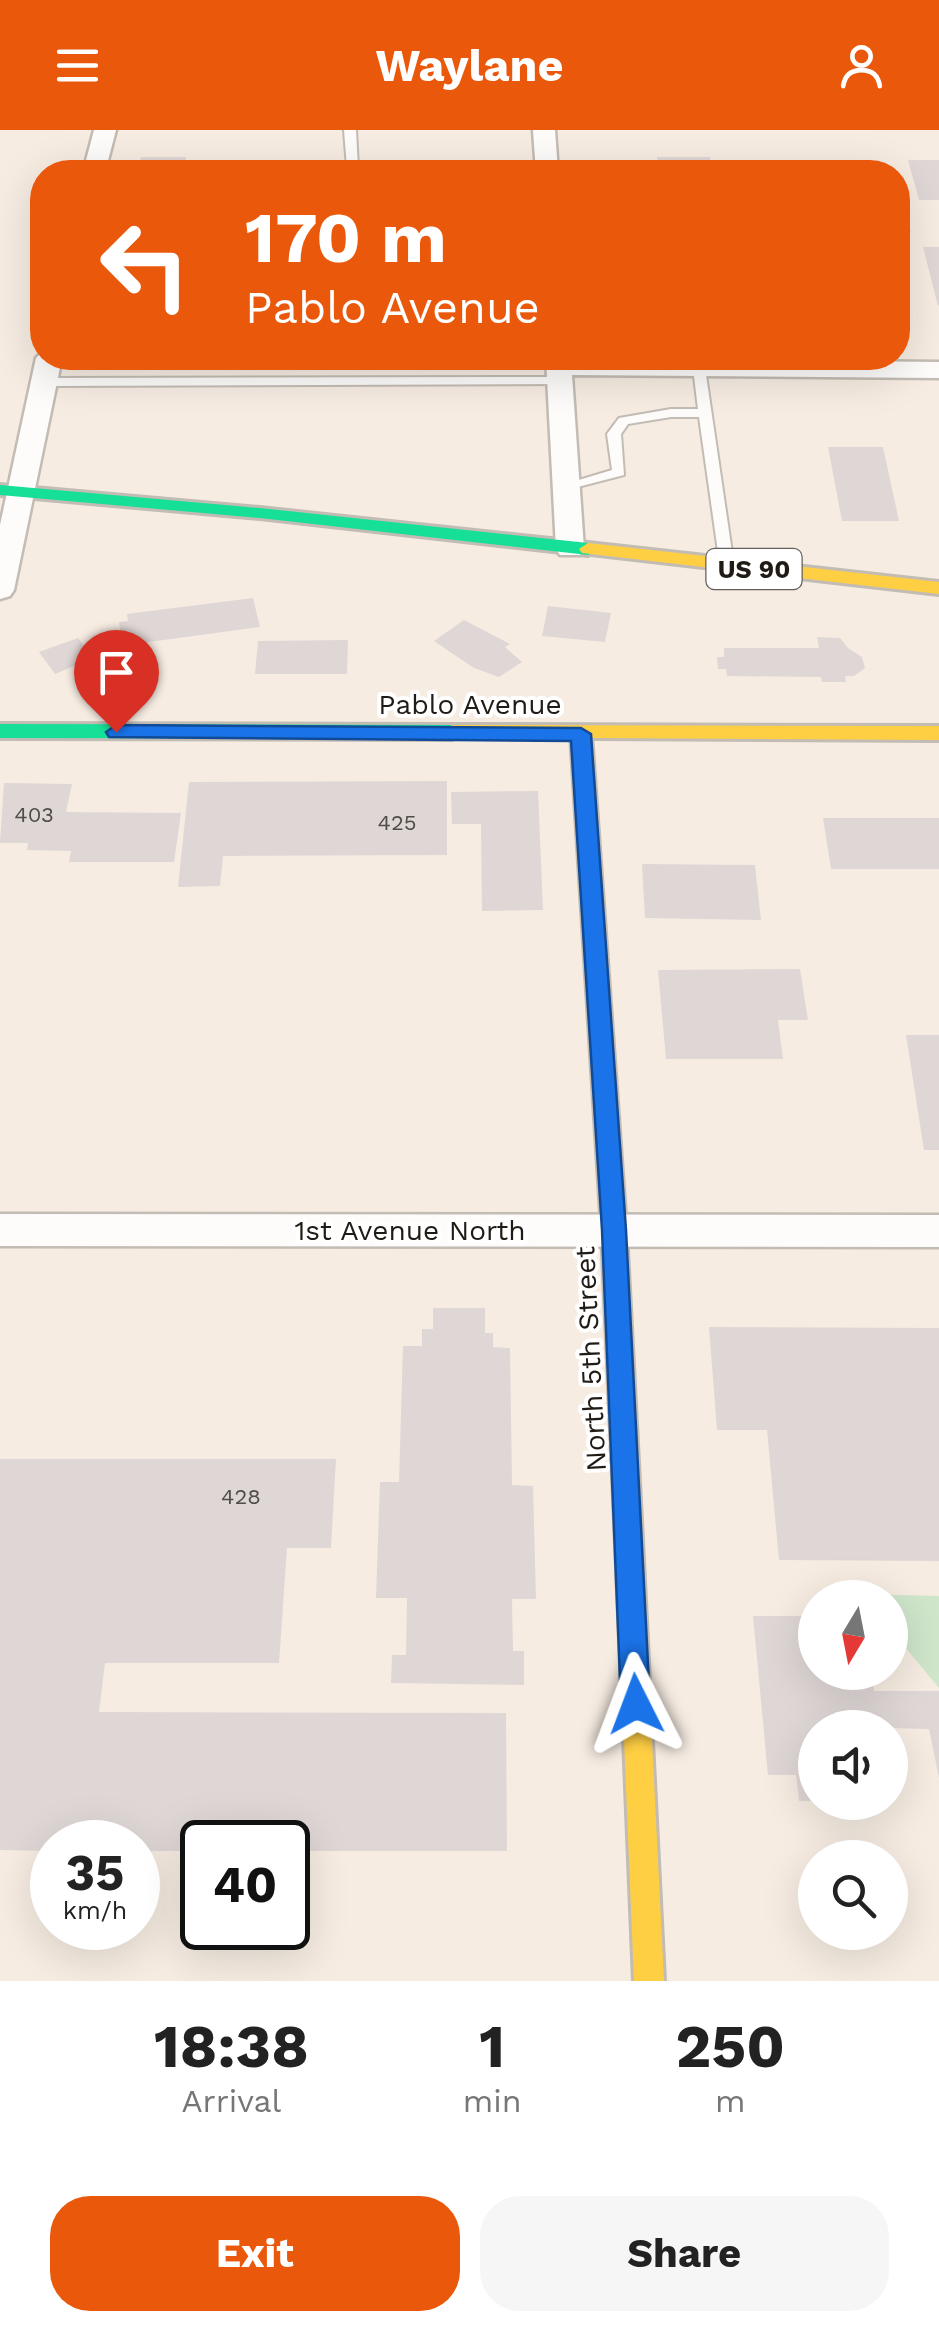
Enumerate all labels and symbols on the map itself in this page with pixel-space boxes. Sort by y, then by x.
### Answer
road number: US 90 [706,549,802,589]
pin [74,630,159,733]
street label: Pablo Avenue [378,688,562,721]
house number: 403 [14,802,54,827]
house number: 425 [377,810,417,835]
street label: 1st Avenue North [294,1214,526,1247]
street label: North 5th Street [568,1245,613,1472]
house number: 428 [221,1484,261,1509]
north arrow [798,1580,908,1690]
position arrow [584,1652,688,1756]
speed limit sign: 40 [180,1820,310,1950]

